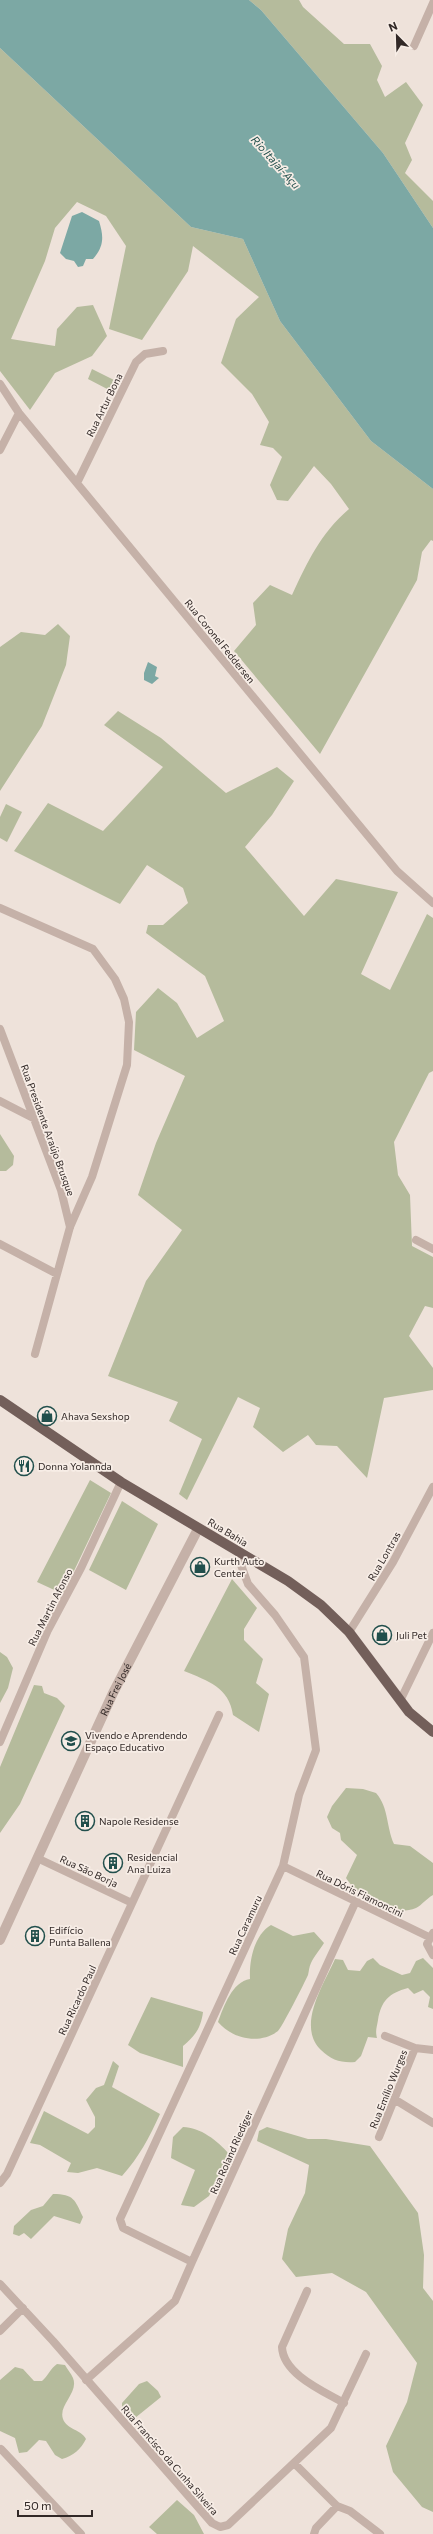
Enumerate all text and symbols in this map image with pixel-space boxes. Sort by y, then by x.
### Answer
north arrow [377,16,417,56]
text: N [387,19,399,34]
water label: Rio Itajaí-Açu [249,133,303,191]
street label: Rua Artur Bona [83,371,125,439]
street label: Rua Coronel Feddersen [182,597,258,685]
street label: Rua Presidente Araújo Brusque [19,1063,77,1197]
shop icon: Ahava Sexshop [36,1405,58,1427]
place label: Ahava Sexshop [61,1410,130,1422]
restaurant icon: Donna Yolannda [13,1455,35,1477]
place label: Donna Yolannda [38,1460,112,1472]
street label: Rua Bahia [206,1515,250,1549]
street label: Rua Lontras [365,1529,403,1583]
place label: Kurth Auto Center [214,1555,264,1579]
shop icon: Kurth Auto Center [189,1556,211,1578]
street label: Rua Martin Afonso [25,1566,75,1648]
shop icon: Juli Pet [371,1624,393,1646]
place label: Juli Pet [396,1629,427,1641]
street label: Rua Frei José [97,1661,134,1718]
place label: Vivendo e Aprendendo Espaço Educativo [85,1729,187,1753]
school or university icon: Vivendo e Aprendendo Espaço Educativo [60,1730,82,1752]
building icon: Napole Residense [74,1810,96,1832]
place label: Napole Residense [99,1815,179,1827]
place label: Residencial Ana Luiza [127,1851,178,1875]
street label: Rua São Borja [58,1852,120,1890]
building icon: Residencial Ana Luiza [102,1852,124,1874]
street label: Rua Dóris Fiamoncini [314,1867,406,1919]
street label: Rua Caramuru [226,1893,264,1957]
place label: Edifício Punta Ballena [49,1924,111,1948]
building icon: Edifício Punta Ballena [24,1925,46,1947]
street label: Rua Ricardo Paul [56,1963,98,2037]
street label: Rua Emílio Wurges [367,2047,409,2130]
street label: Rua Roland Riediger [207,2108,255,2196]
street label: Rua Francisco da Cunha Silveira [119,2403,221,2517]
scale bar [18,2492,92,2518]
text: 50 m [24,2498,52,2512]

